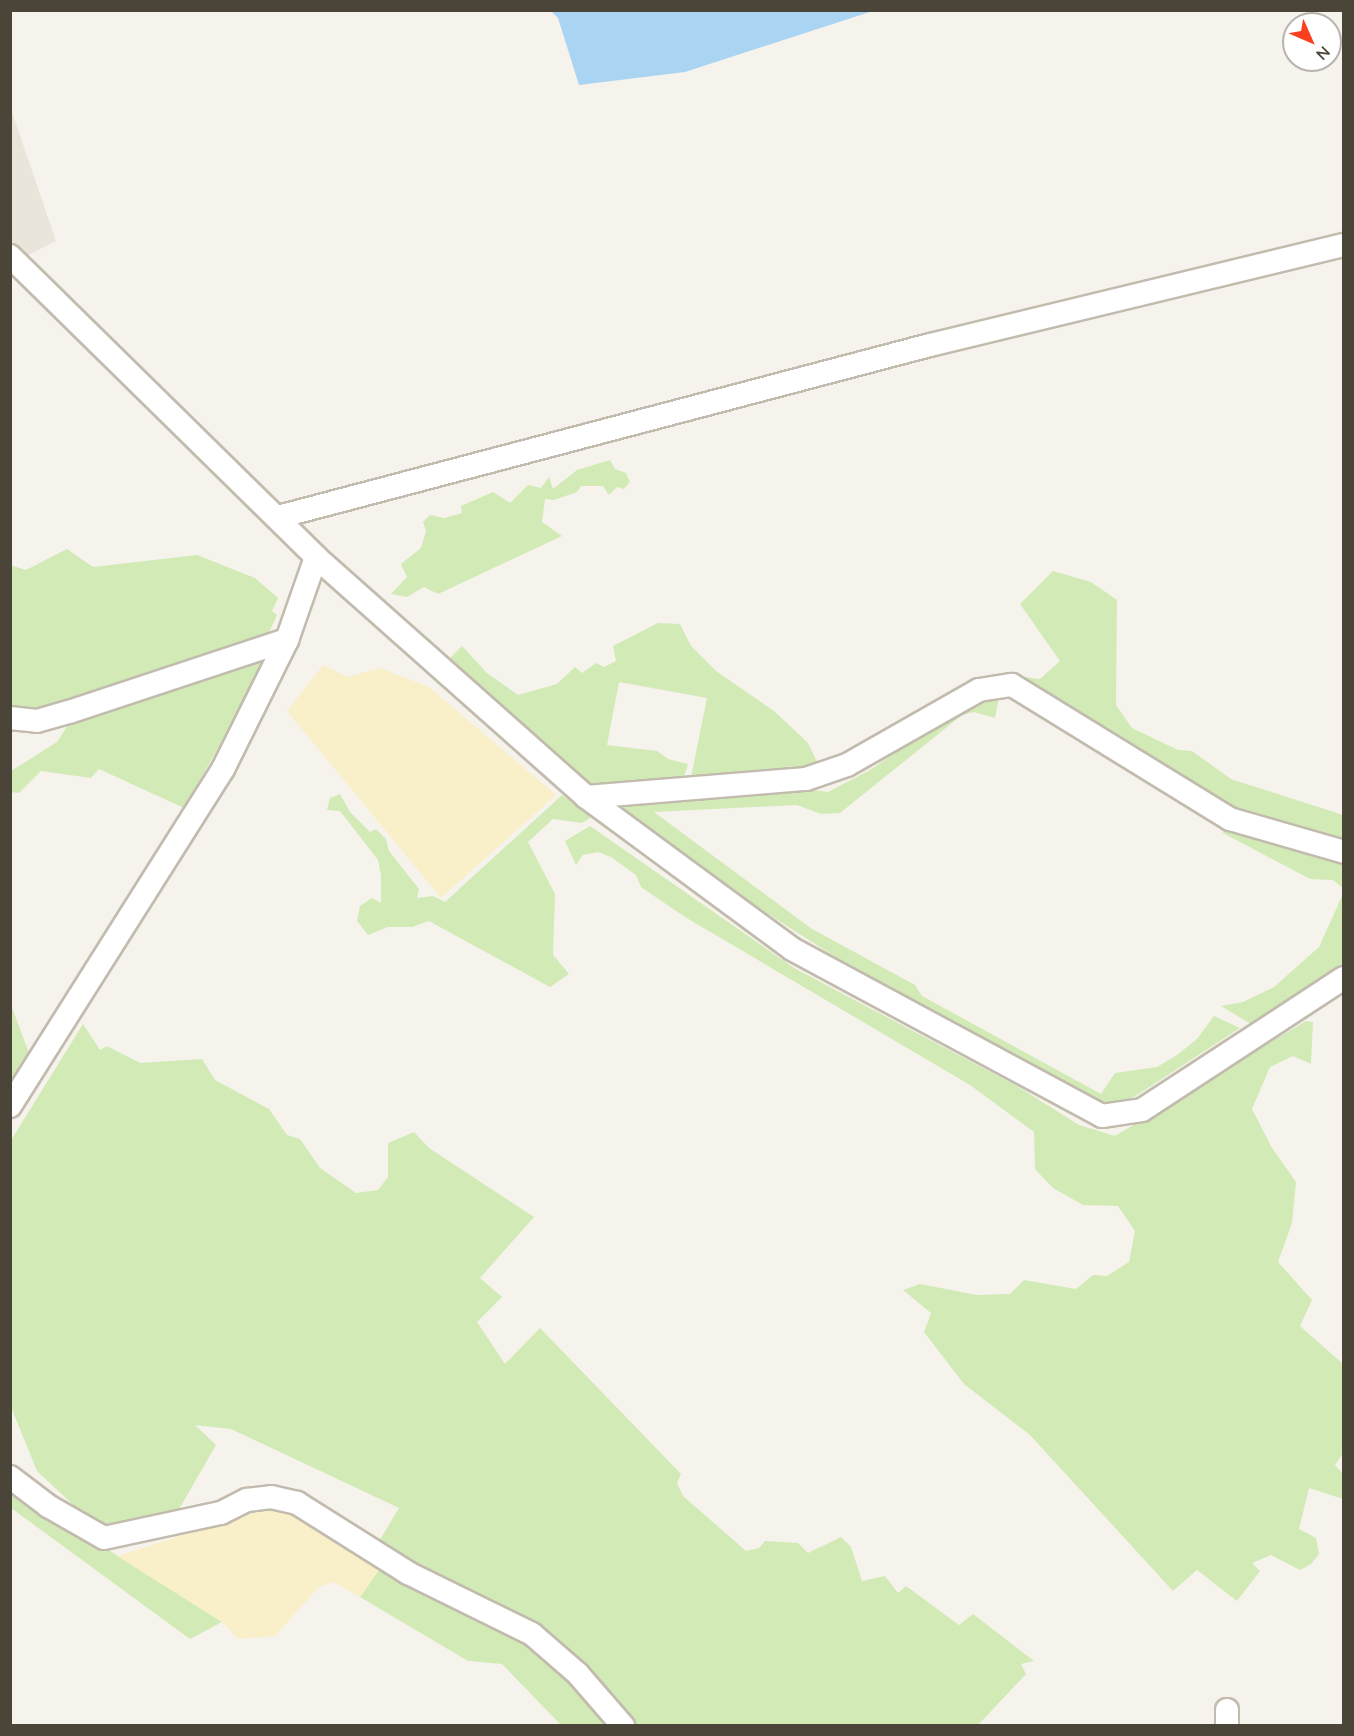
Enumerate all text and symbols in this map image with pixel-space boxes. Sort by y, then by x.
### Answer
north arrow [1282,12,1342,72]
text: N [1312,42,1335,65]

